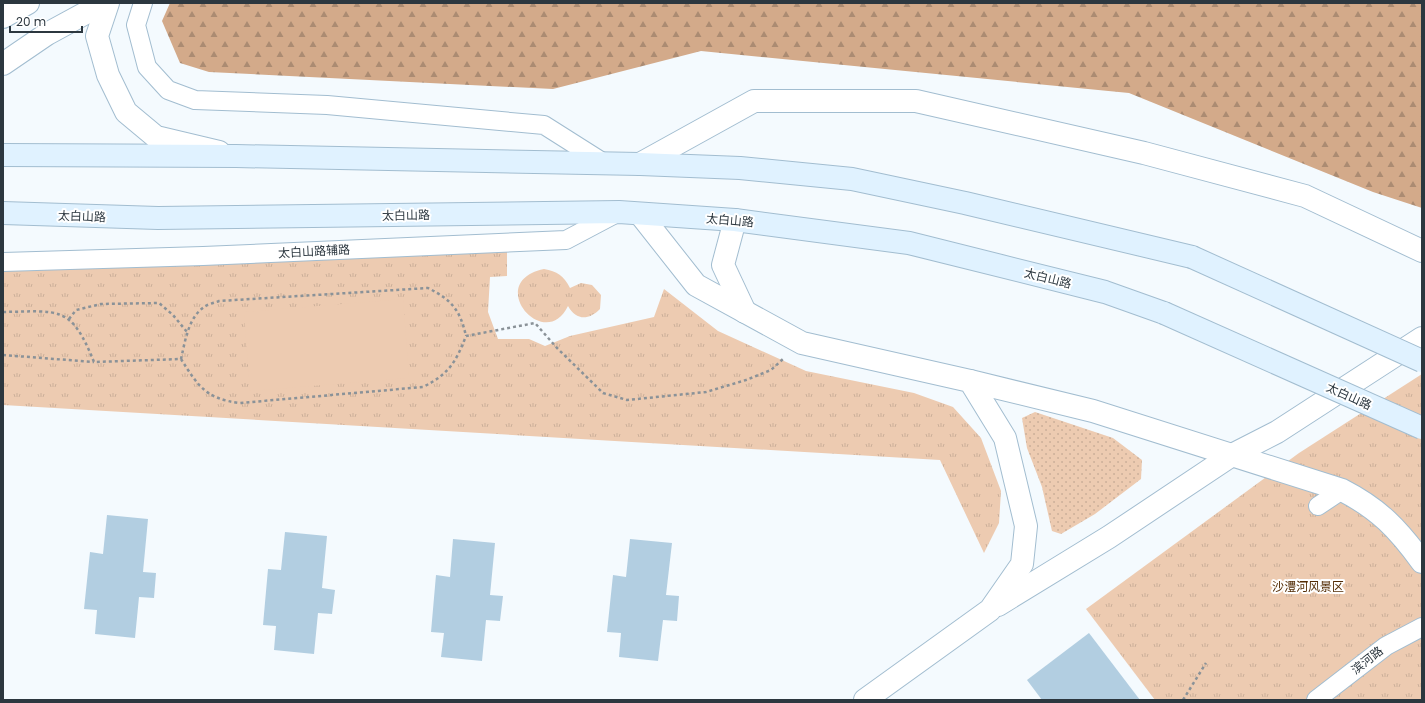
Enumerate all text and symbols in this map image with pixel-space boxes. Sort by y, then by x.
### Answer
scale bar [10,8,82,34]
text: 20 m [16,13,46,30]
street label: 太白山路 [382,206,430,224]
street label: 太白山路 [58,207,106,225]
street label: 太白山路 [705,209,755,231]
street label: 太白山路辅路 [278,241,350,261]
street label: 太白山路 [1023,264,1073,292]
street label: 太白山路 [1324,378,1374,414]
park label: 沙澧河风景区 [1272,578,1344,595]
street label: 滨河路 [1348,642,1386,678]

